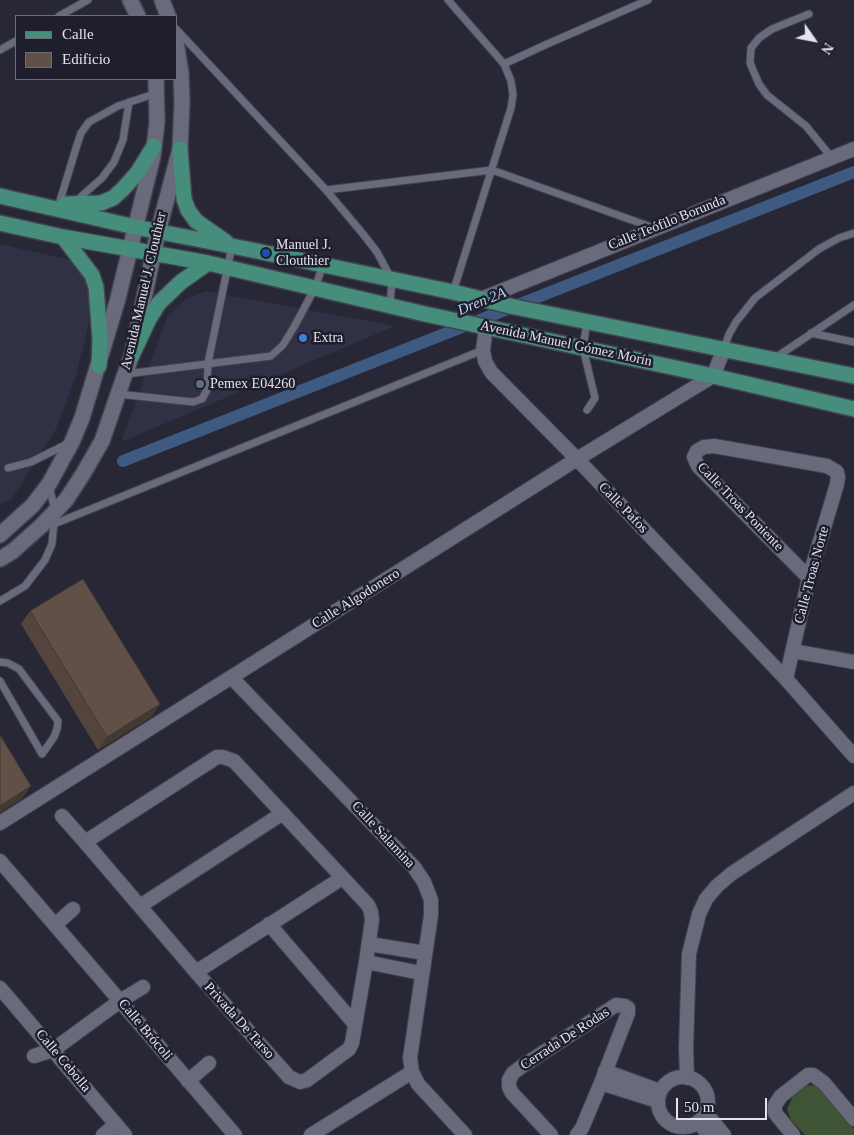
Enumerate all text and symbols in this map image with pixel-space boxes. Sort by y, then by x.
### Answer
legend [15,15,178,80]
north arrow [789,15,839,65]
text: Calle [62,26,94,42]
text: N [818,40,836,57]
text: Edificio [62,51,110,67]
street label: Calle Teófilo Borunda [606,192,728,254]
street label: Avenida Manuel J. Clouthier [118,210,170,372]
place label: Manuel J. Clouthier [276,237,331,270]
marker: Manuel J. Clouthier [260,247,272,259]
water label: Dren 2A [455,284,509,320]
street label: Avenida Manuel Gómez Morín [479,318,653,370]
place label: Extra [313,330,343,346]
marker: Extra [297,332,309,344]
place label: Pemex E04260 [210,376,295,392]
marker: Pemex E04260 [194,378,206,390]
street label: Calle Troas Poniente [693,459,787,555]
street label: Calle Pafos [595,479,651,537]
street label: Calle Troas Norte [791,525,833,625]
street label: Calle Algodonero [309,565,403,633]
street label: Calle Salamina [348,798,418,872]
street label: Privada De Tarso [200,979,278,1063]
street label: Calle Brócoli [114,996,176,1064]
street label: Cerrada De Rodas [517,1004,613,1074]
street label: Calle Cebolla [32,1026,94,1096]
scale bar [679,1088,770,1120]
text: 50 m [684,1099,714,1115]

